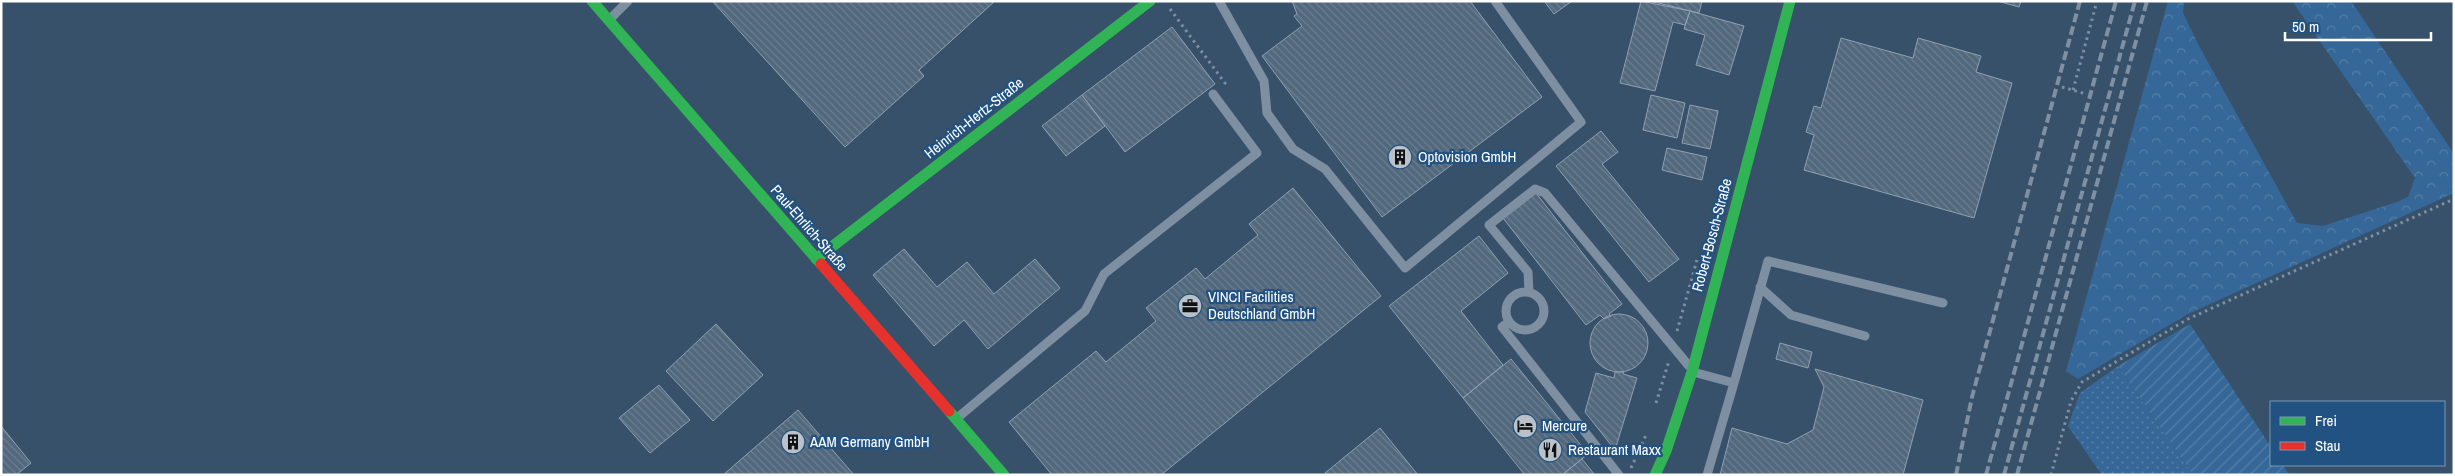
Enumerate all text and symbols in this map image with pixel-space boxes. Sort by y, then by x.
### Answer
scale bar [2285,10,2431,42]
text: 50 m [2292,16,2319,37]
street label: Heinrich-Hertz-Straße [920,72,1028,163]
building icon: Optovision GmbH [1387,144,1413,170]
place label: Optovision GmbH [1418,146,1516,167]
street label: Robert-Bosch-Straße [1686,176,1737,294]
street label: Paul-Ehrlich-Straße [766,180,853,275]
place label: VINCI Facilities Deutschland GmbH [1208,286,1315,324]
office icon: VINCI Facilities Deutschland GmbH [1177,293,1203,319]
legend [2270,401,2445,466]
text: Frei [2315,410,2337,431]
hotel icon: Mercure [1512,413,1538,439]
place label: Mercure [1542,415,1587,436]
building icon: AAM Germany GmbH [780,429,806,455]
place label: AAM Germany GmbH [809,431,930,452]
text: Stau [2315,435,2340,456]
restaurant icon: Restaurant Maxx [1537,437,1563,463]
place label: Restaurant Maxx [1568,439,1662,460]

